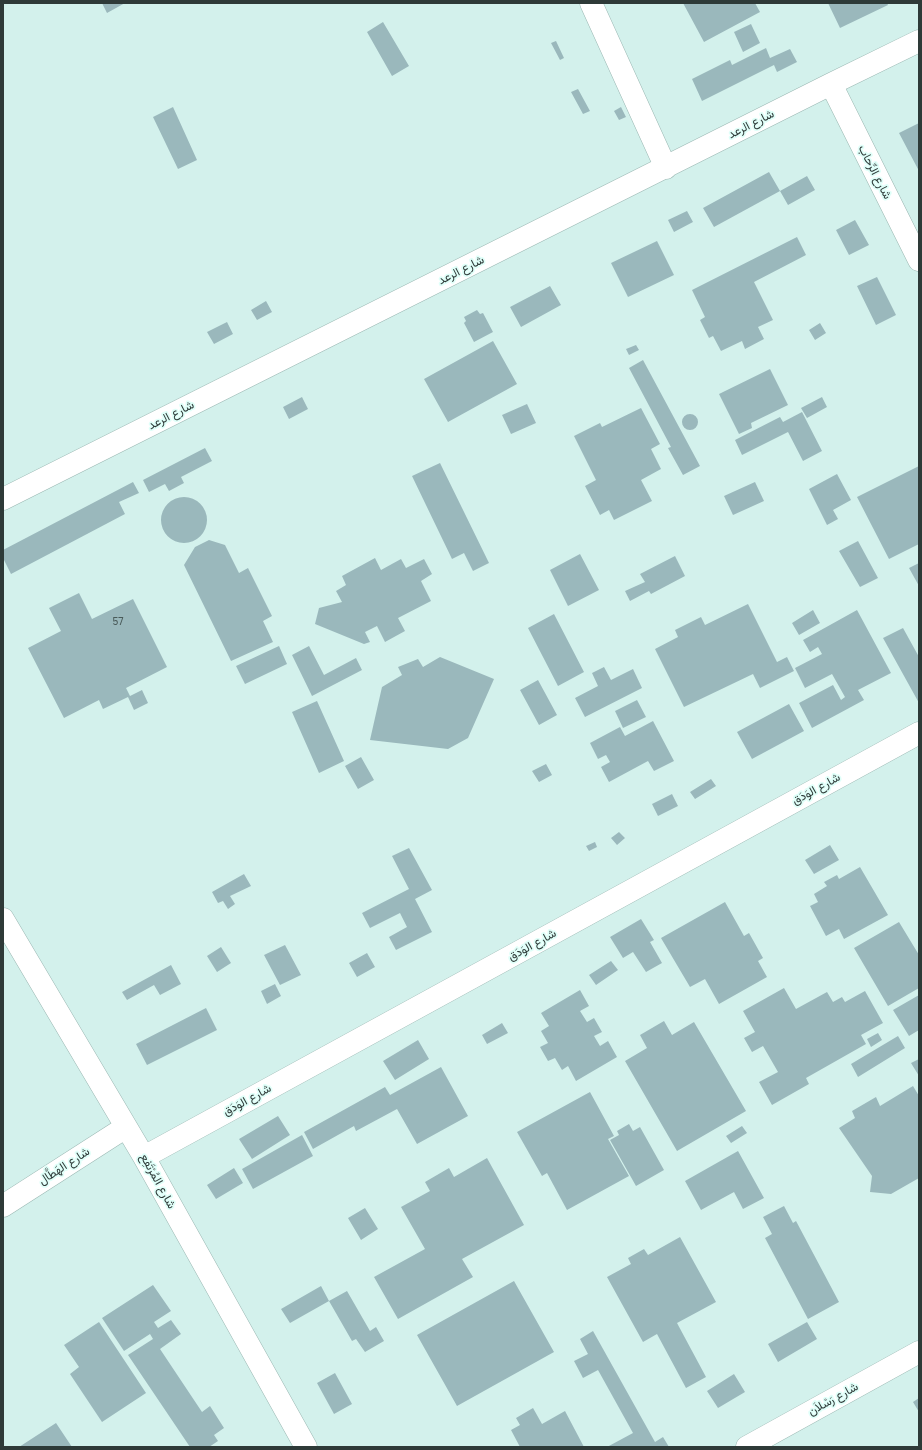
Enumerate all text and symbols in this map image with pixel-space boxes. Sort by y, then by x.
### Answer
street label: شارع الرعد [726,106,776,142]
street label: شارع الرِّحاب [855,143,895,201]
street label: شارع الرعد [436,252,486,288]
street label: شارع الرعد [146,397,196,433]
house number: 57 [112,616,124,628]
street label: شارع الوَدَق [789,770,843,808]
street label: شارع الوَدَق [505,926,559,964]
street label: شارع الوَدَق [220,1081,274,1119]
street label: شارع الهَطَّال [36,1144,92,1188]
street label: شارع المُرْتَفِع [137,1151,179,1211]
street label: شارع رَسْلاَن [805,1379,861,1419]

